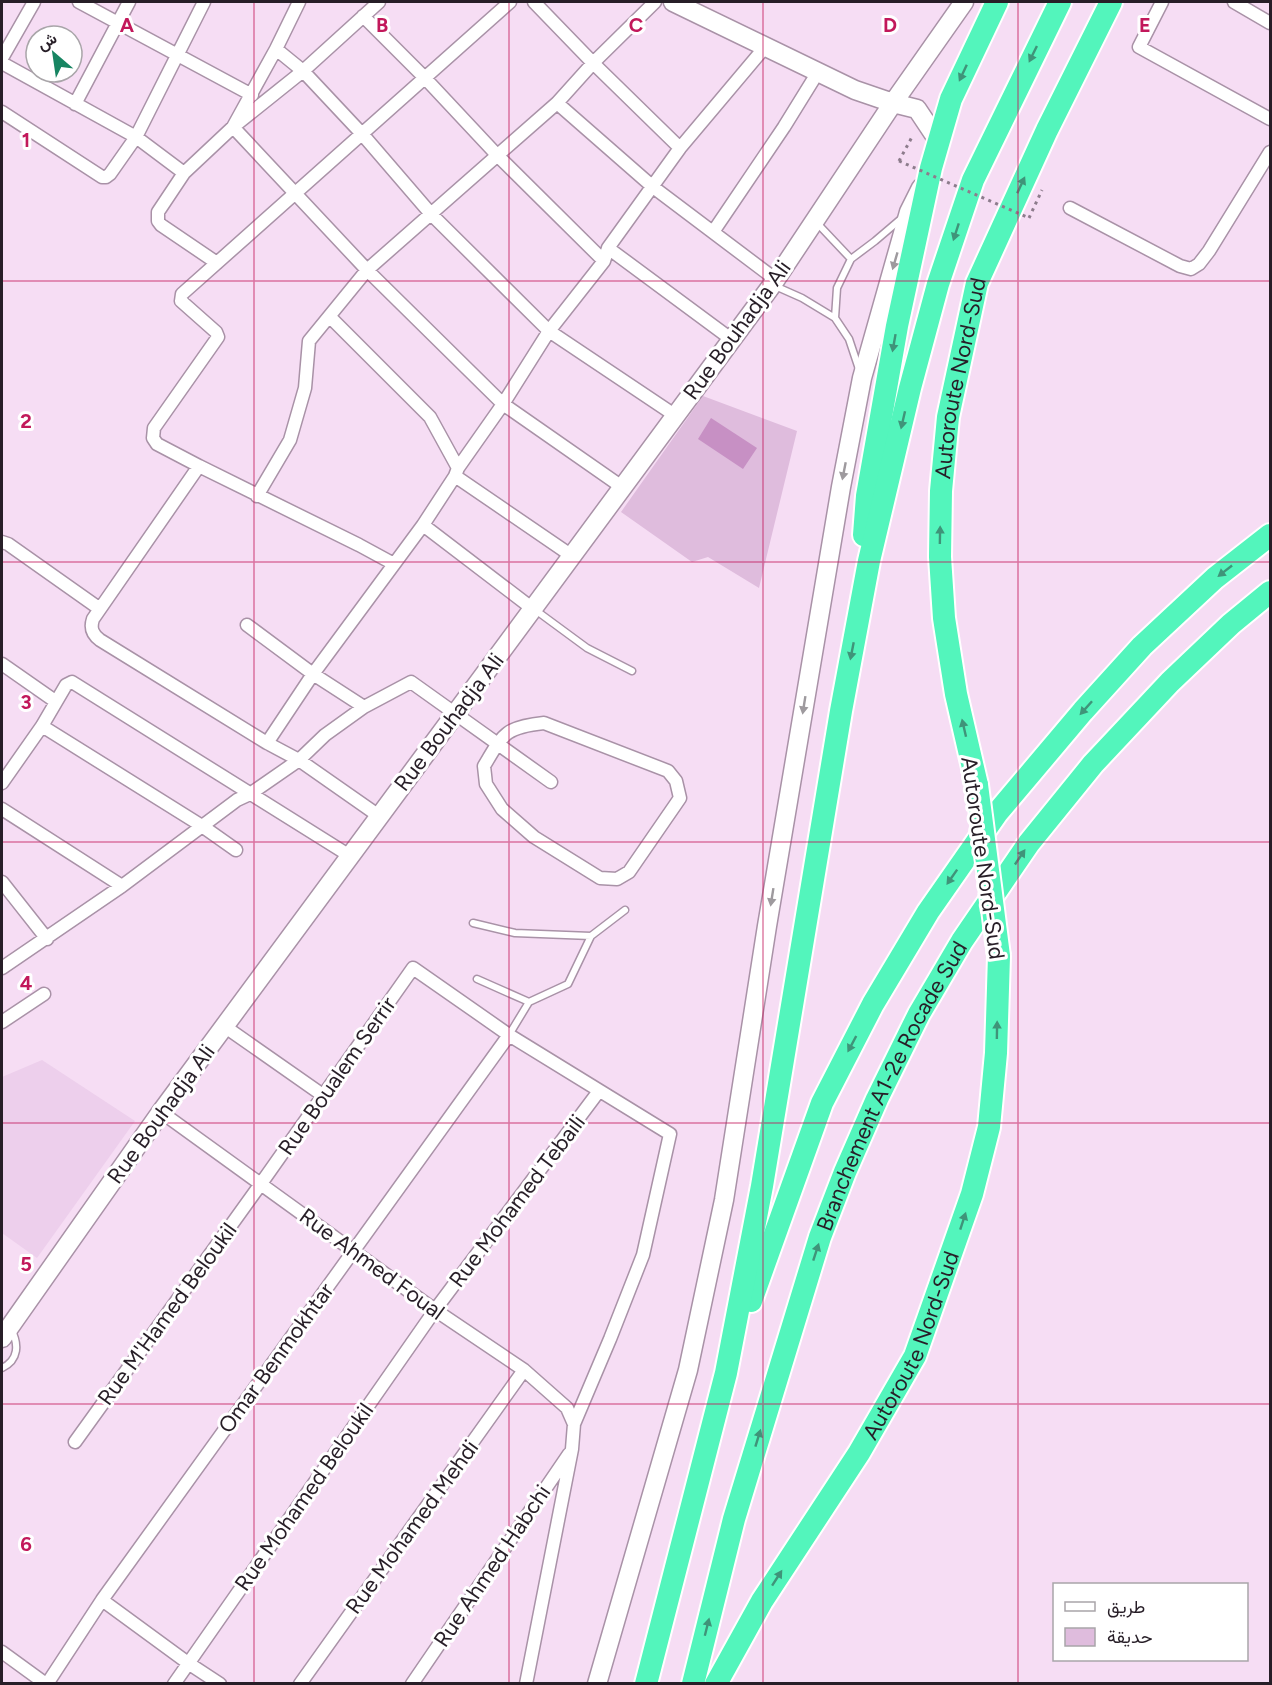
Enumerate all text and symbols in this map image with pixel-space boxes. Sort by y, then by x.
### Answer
text: A [120,13,135,37]
text: B [376,13,388,37]
text: C [629,13,643,37]
text: D [883,13,897,37]
text: E [1139,13,1151,37]
north arrow [24,24,84,84]
text: ش [34,28,60,54]
one-way arrow [1029,45,1038,62]
one-way arrow [958,65,968,83]
text: 1 [22,128,30,152]
one-way arrow [1017,177,1026,194]
one-way arrow [950,223,960,241]
one-way arrow [890,252,899,270]
street label: Rue Bouhadja Ali [677,255,797,405]
street label: Autoroute Nord-Sud [929,275,991,480]
one-way arrow [889,334,898,353]
text: 2 [20,409,32,433]
one-way arrow [897,411,907,429]
one-way arrow [839,462,848,481]
one-way arrow [935,526,945,545]
one-way arrow [1217,564,1232,576]
one-way arrow [847,642,856,661]
street label: Rue Bouhadja Ali [388,648,510,796]
text: 3 [20,690,32,714]
one-way arrow [799,695,808,714]
one-way arrow [1079,700,1093,715]
one-way arrow [958,719,968,737]
street label: Autoroute Nord-Sud [955,755,1011,961]
one-way arrow [1014,849,1026,865]
one-way arrow [946,869,958,885]
one-way arrow [767,888,776,907]
street label: Branchement A1-2e Rocade Sud [810,936,973,1235]
text: 4 [20,971,33,995]
street label: Rue Boualem Serrir [272,991,402,1160]
one-way arrow [992,1021,1002,1040]
one-way arrow [847,1036,857,1053]
street label: Rue Bouhadja Ali [101,1039,221,1189]
street label: Rue Mohamed Tebaili [443,1109,591,1293]
street label: Rue Ahmed Foual [294,1202,450,1326]
one-way arrow [959,1212,968,1230]
street label: Rue M'Hamed Beloukil [92,1217,242,1411]
one-way arrow [811,1243,821,1261]
street label: Autoroute Nord-Sud [856,1247,964,1444]
text: 5 [20,1252,32,1276]
street label: Omar Benmokhtar [212,1277,340,1438]
street label: Rue Mohamed Beloukil [229,1398,379,1596]
one-way arrow [754,1429,763,1447]
street label: Rue Mohamed Mehdi [340,1435,484,1619]
street label: Rue Ahmed Habchi [428,1480,556,1652]
text: 6 [20,1532,32,1556]
one-way arrow [771,1571,783,1587]
legend [1053,1583,1248,1661]
text: طريق [1107,1596,1145,1618]
one-way arrow [703,1617,713,1636]
text: حديقة [1107,1626,1153,1648]

